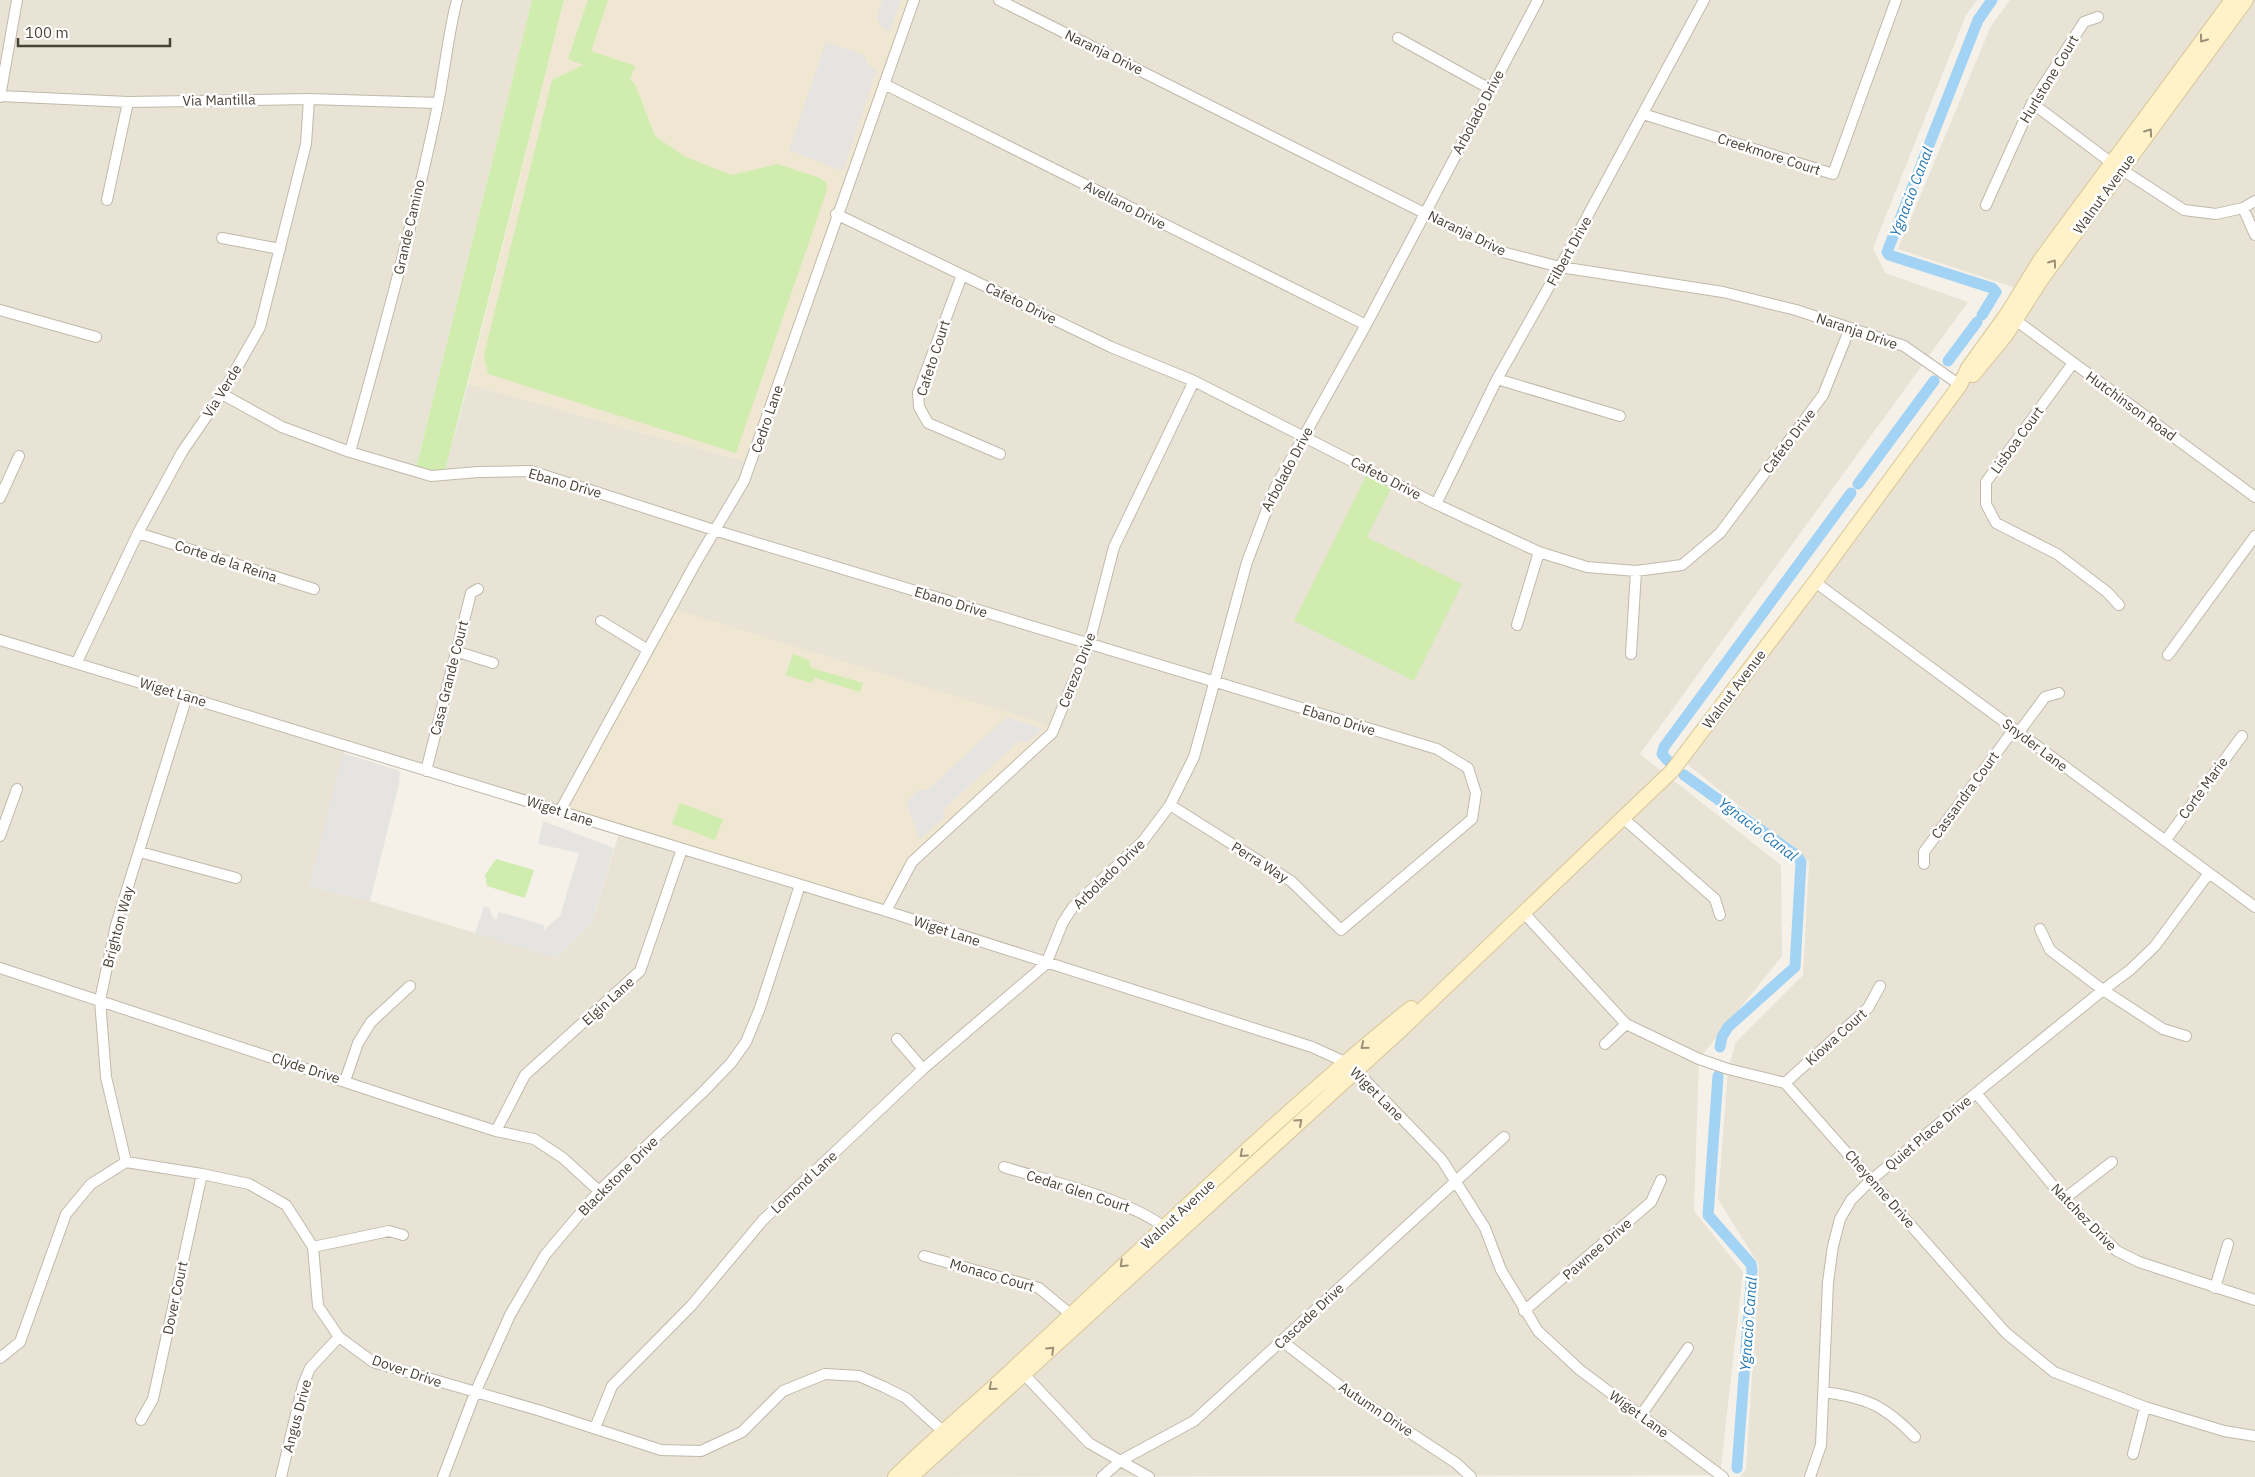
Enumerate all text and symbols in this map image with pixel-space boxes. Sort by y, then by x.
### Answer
scale bar [18,15,170,47]
text: 100 m [25,23,69,42]
street label: Naranja Drive [1062,25,1146,79]
street label: Hurlstone Court [2016,32,2082,126]
one-way arrow [2200,34,2209,43]
street label: Arbolado Drive [1448,66,1508,157]
street label: Via Mantilla [182,90,256,110]
one-way arrow [2143,128,2152,138]
street label: Creekmore Court [1715,129,1823,179]
water label: Ygnacio Canal [1885,144,1937,240]
street label: Walnut Avenue [2069,150,2139,238]
street label: Avellano Drive [1081,177,1169,234]
street label: Grande Camino [389,178,429,276]
street label: Naranja Drive [1425,206,1509,260]
street label: Filbert Drive [1542,213,1596,289]
one-way arrow [2047,259,2056,269]
street label: Cafeto Drive [983,278,1060,328]
street label: Naranja Drive [1814,309,1900,353]
street label: Cafeto Court [912,318,954,398]
street label: Via Verde [199,361,246,421]
street label: Hutchinson Road [2082,367,2180,445]
street label: Cedro Lane [747,382,787,455]
street label: Lisboa Court [1987,403,2047,477]
street label: Cafeto Drive [1759,405,1819,477]
street label: Arbolado Drive [1257,423,1317,514]
street label: Cafeto Drive [1348,453,1425,504]
street label: Ebano Drive [526,464,604,502]
street label: Corte de la Reina [173,536,280,586]
street label: Ebano Drive [912,582,990,622]
street label: Casa Grande Court [426,619,472,737]
street label: Cerezo Drive [1054,630,1100,710]
street label: Walnut Avenue [1698,646,1770,732]
street label: Wiget Lane [137,673,209,711]
street label: Ebano Drive [1300,700,1378,740]
street label: Snyder Lane [1999,715,2072,776]
street label: Cassandra Court [1927,748,2003,842]
street label: Corte Marie [2174,753,2232,823]
street label: Wiget Lane [524,792,596,830]
water label: Ygnacio Canal [1715,793,1802,865]
street label: Arbolado Drive [1069,835,1149,913]
street label: Perra Way [1228,838,1292,886]
street label: Brighton Way [98,884,138,970]
street label: Wiget Lane [911,912,983,950]
street label: Elgin Lane [578,973,638,1029]
street label: Kiowa Court [1802,1005,1870,1069]
one-way arrow [1361,1041,1370,1049]
street label: Clyde Drive [270,1048,343,1088]
street label: Wiget Lane [1346,1063,1408,1125]
street label: Quiet Place Drive [1881,1091,1975,1174]
one-way arrow [1294,1118,1303,1127]
street label: Blackstone Drive [574,1132,662,1220]
street label: Lomond Lane [767,1146,841,1217]
street label: Cheyenne Drive [1841,1146,1919,1232]
one-way arrow [1239,1148,1248,1157]
street label: Cedar Glen Court [1024,1166,1132,1216]
street label: Walnut Avenue [1137,1175,1219,1253]
street label: Natchez Drive [2047,1179,2121,1255]
street label: Pawnee Drive [1559,1214,1635,1284]
street label: Monaco Court [948,1254,1037,1296]
one-way arrow [1120,1258,1129,1267]
street label: Dover Court [158,1260,192,1336]
water label: Ygnacio Canal [1735,1276,1761,1372]
street label: Cascade Drive [1270,1279,1348,1353]
one-way arrow [1045,1347,1054,1356]
street label: Dover Drive [370,1351,445,1391]
street label: Angus Drive [279,1377,315,1454]
street label: Autumn Drive [1335,1378,1417,1441]
one-way arrow [989,1382,998,1391]
street label: Wiget Lane [1606,1386,1673,1442]

